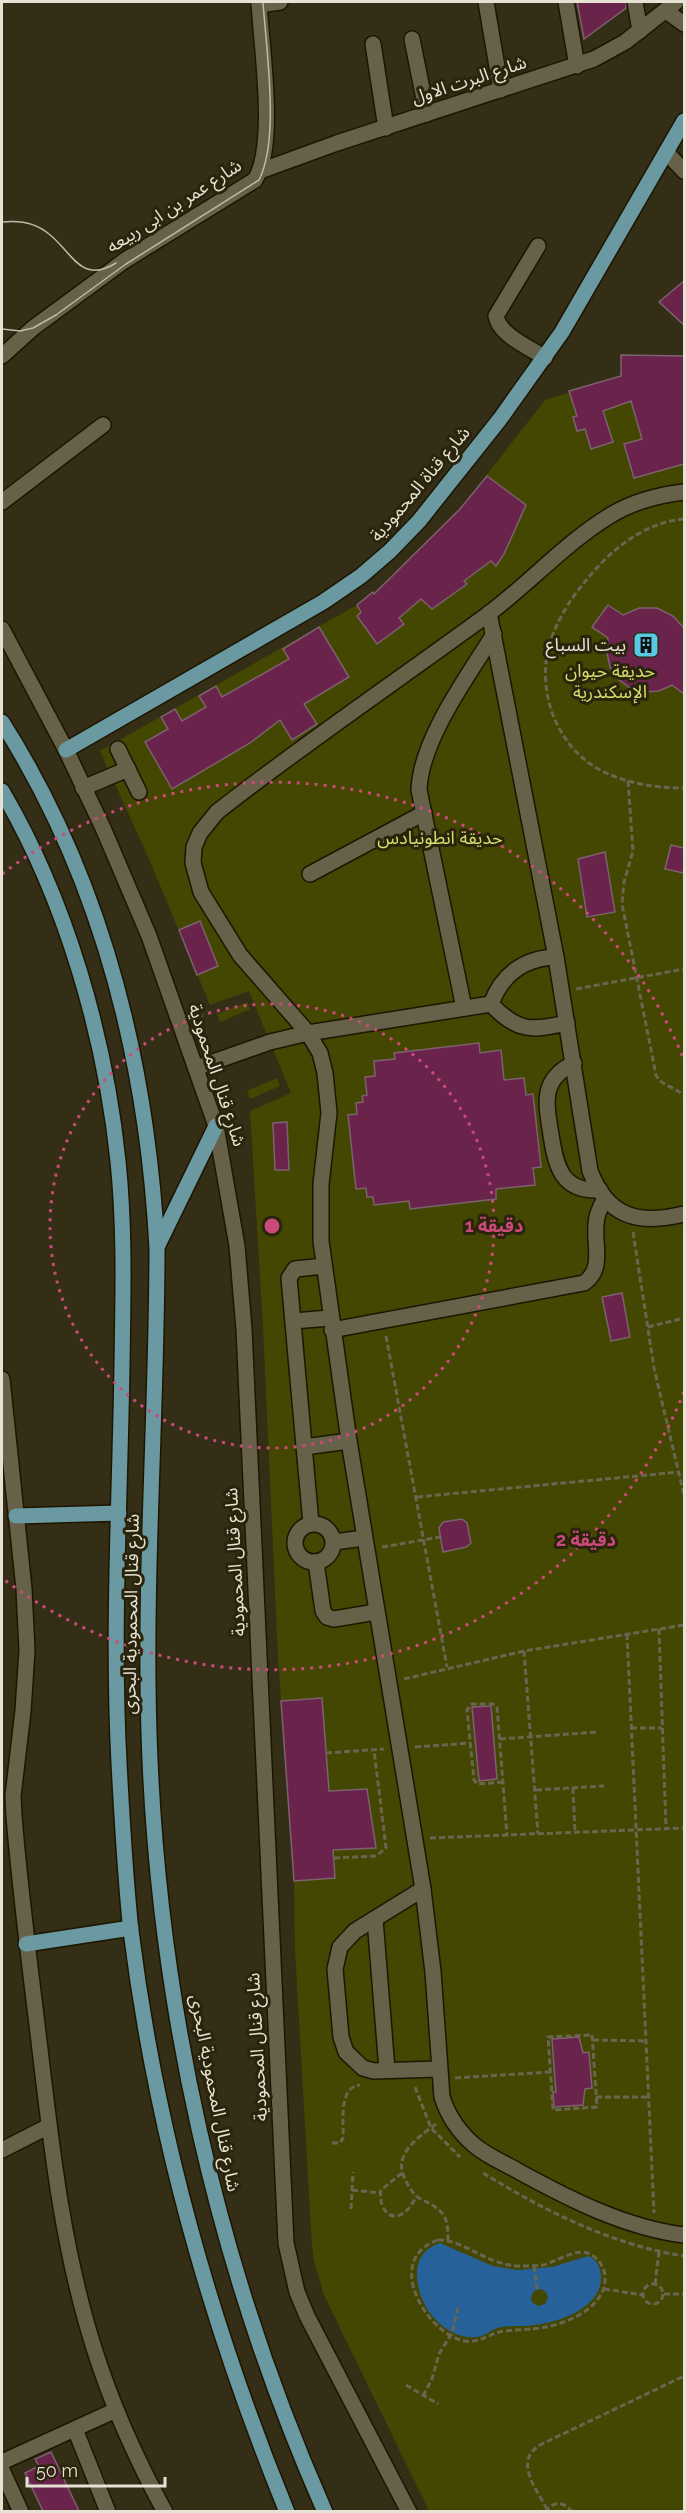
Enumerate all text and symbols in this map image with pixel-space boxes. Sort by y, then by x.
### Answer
street label: شارع البرت الاول [409,51,530,112]
street label: شارع عمر بن ابى ربيعه [103,154,247,260]
street label: شارع قناة المحمودية [365,422,477,548]
building icon: بيت السباع [631,630,661,660]
place label: بيت السباع [545,634,626,659]
park label: حديقة حيوان الإسكندرية [565,660,655,704]
park label: حديقة انطونيادس [377,827,503,849]
street label: شارع قنال المحمودية [181,1001,250,1150]
text: 1 دقيقة [465,1215,523,1236]
centre of rings [262,1216,282,1236]
street label: شارع قنال المحمودية [220,1487,253,1637]
street label: شارع قنال المحمودية البحرى [118,1513,147,1715]
text: 2 دقيقة [556,1529,616,1550]
street label: شارع قنال المحمودية [242,1972,275,2122]
street label: شارع قنال المحمودية البحرى [182,1992,245,2194]
scale bar [27,2450,165,2488]
text: 50 m [36,2460,78,2481]

